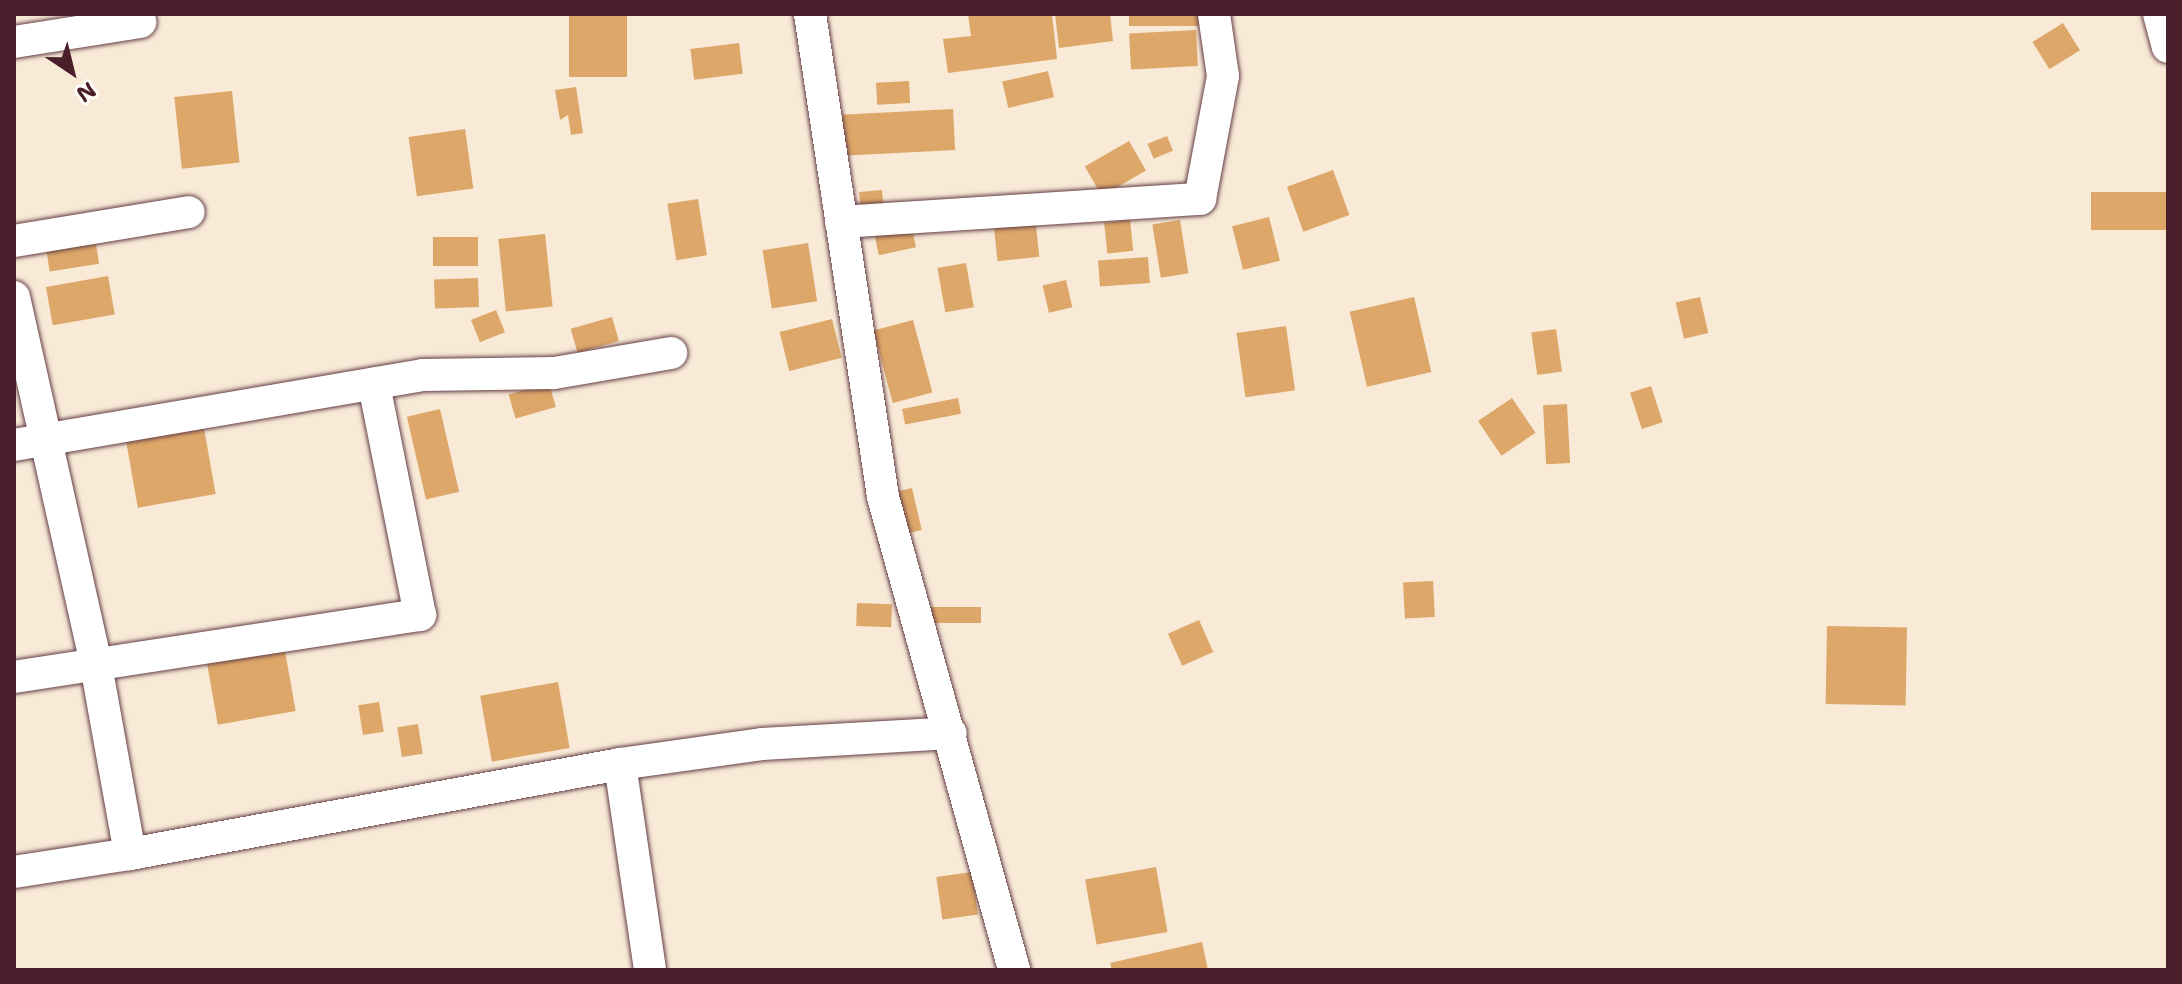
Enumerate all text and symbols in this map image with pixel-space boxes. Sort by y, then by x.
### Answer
north arrow [32,32,112,112]
text: N [71,75,102,109]

